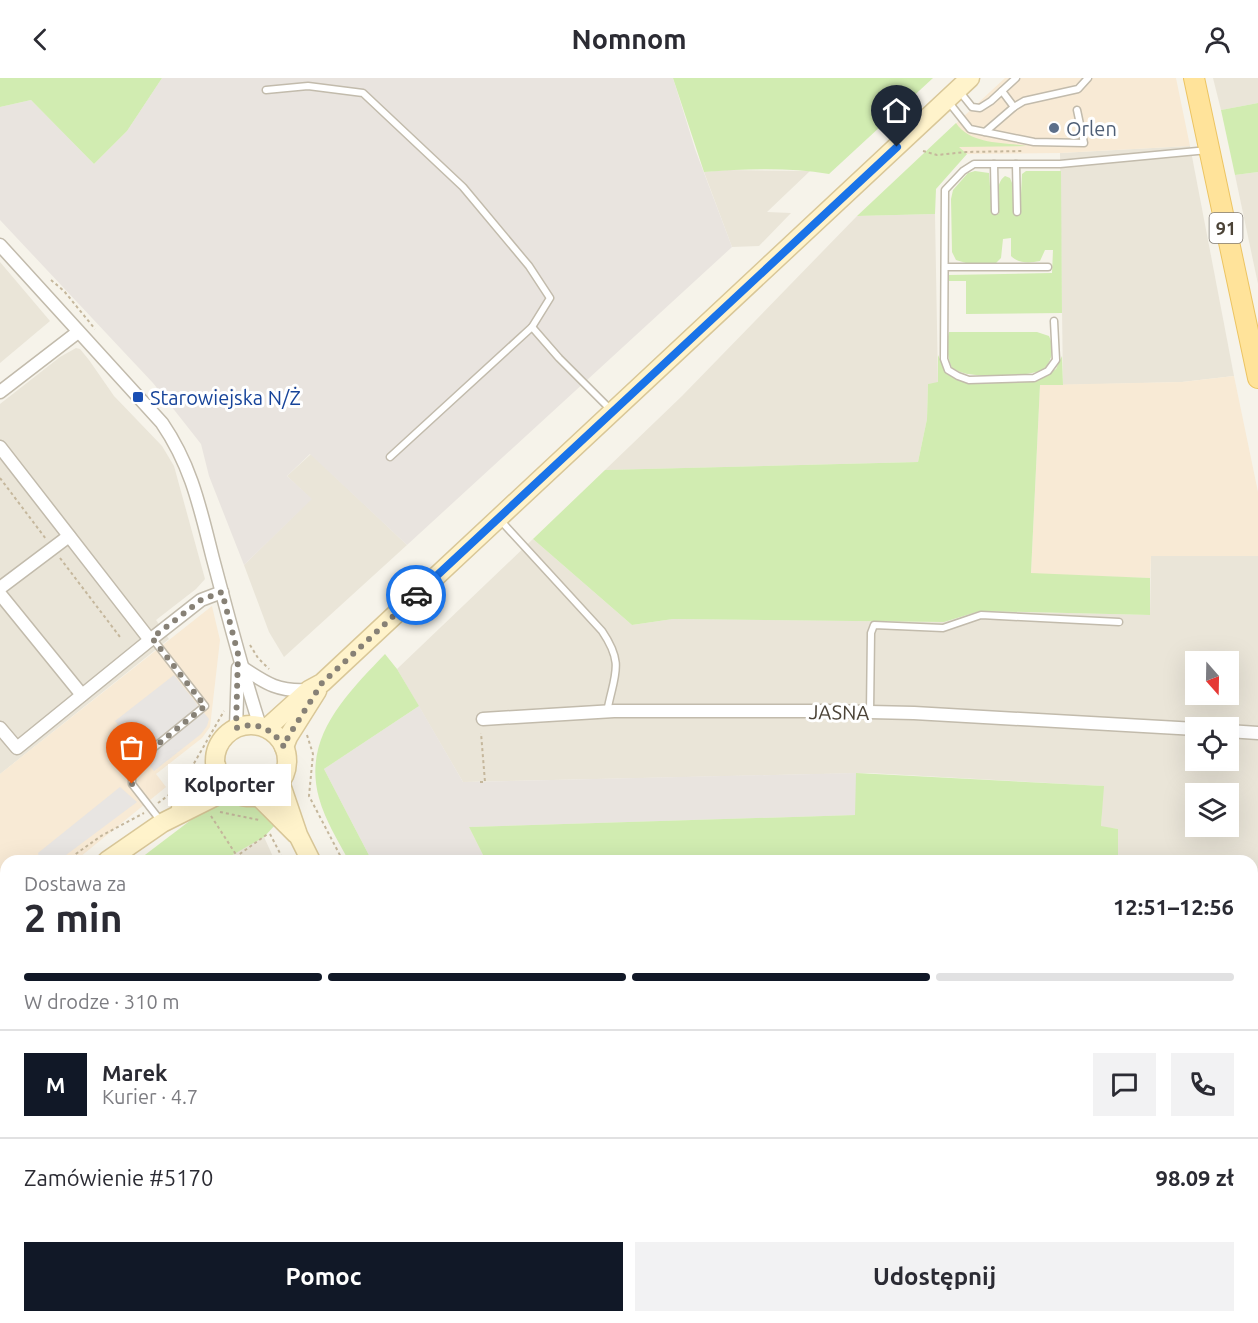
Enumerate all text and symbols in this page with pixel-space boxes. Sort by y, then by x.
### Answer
icon: back [24,23,57,56]
icon: person [1201,23,1234,56]
text: Nomnom [572,24,687,54]
pin [871,85,922,147]
icon: home [880,94,913,127]
place label: Orlen [1066,117,1117,140]
marker: Orlen [1047,121,1061,135]
road number: 91 [1210,213,1242,243]
place label: Starowiejska N/Ż [150,386,301,409]
marker: Starowiejska N/Ż [131,390,145,404]
courier [386,565,446,625]
icon: car [400,579,433,612]
north arrow [1185,651,1239,705]
map controls [1185,651,1239,837]
street label: JASNA [808,700,870,724]
button: locate [1185,717,1239,771]
pin [106,722,157,784]
icon: bag [115,731,148,764]
callout: Kolporter [168,763,291,805]
text: Kolporter [184,773,275,796]
button: layers [1185,783,1239,837]
text: Dostawa za [24,872,126,895]
text: 12:51–12:56 [1113,894,1234,919]
text: 2 min [24,896,123,939]
text: W drodze · 310 m [24,990,180,1013]
button: chat [1093,1053,1156,1116]
button: phone [1171,1053,1234,1116]
text: Marek [102,1060,167,1085]
text: M [46,1072,65,1097]
text: Kurier · 4.7 [102,1085,198,1108]
text: Zamówienie #5170 [24,1165,213,1190]
text: 98.09 zł [1155,1165,1234,1190]
button: Pomoc [24,1242,623,1311]
button: Udostępnij [635,1242,1234,1311]

